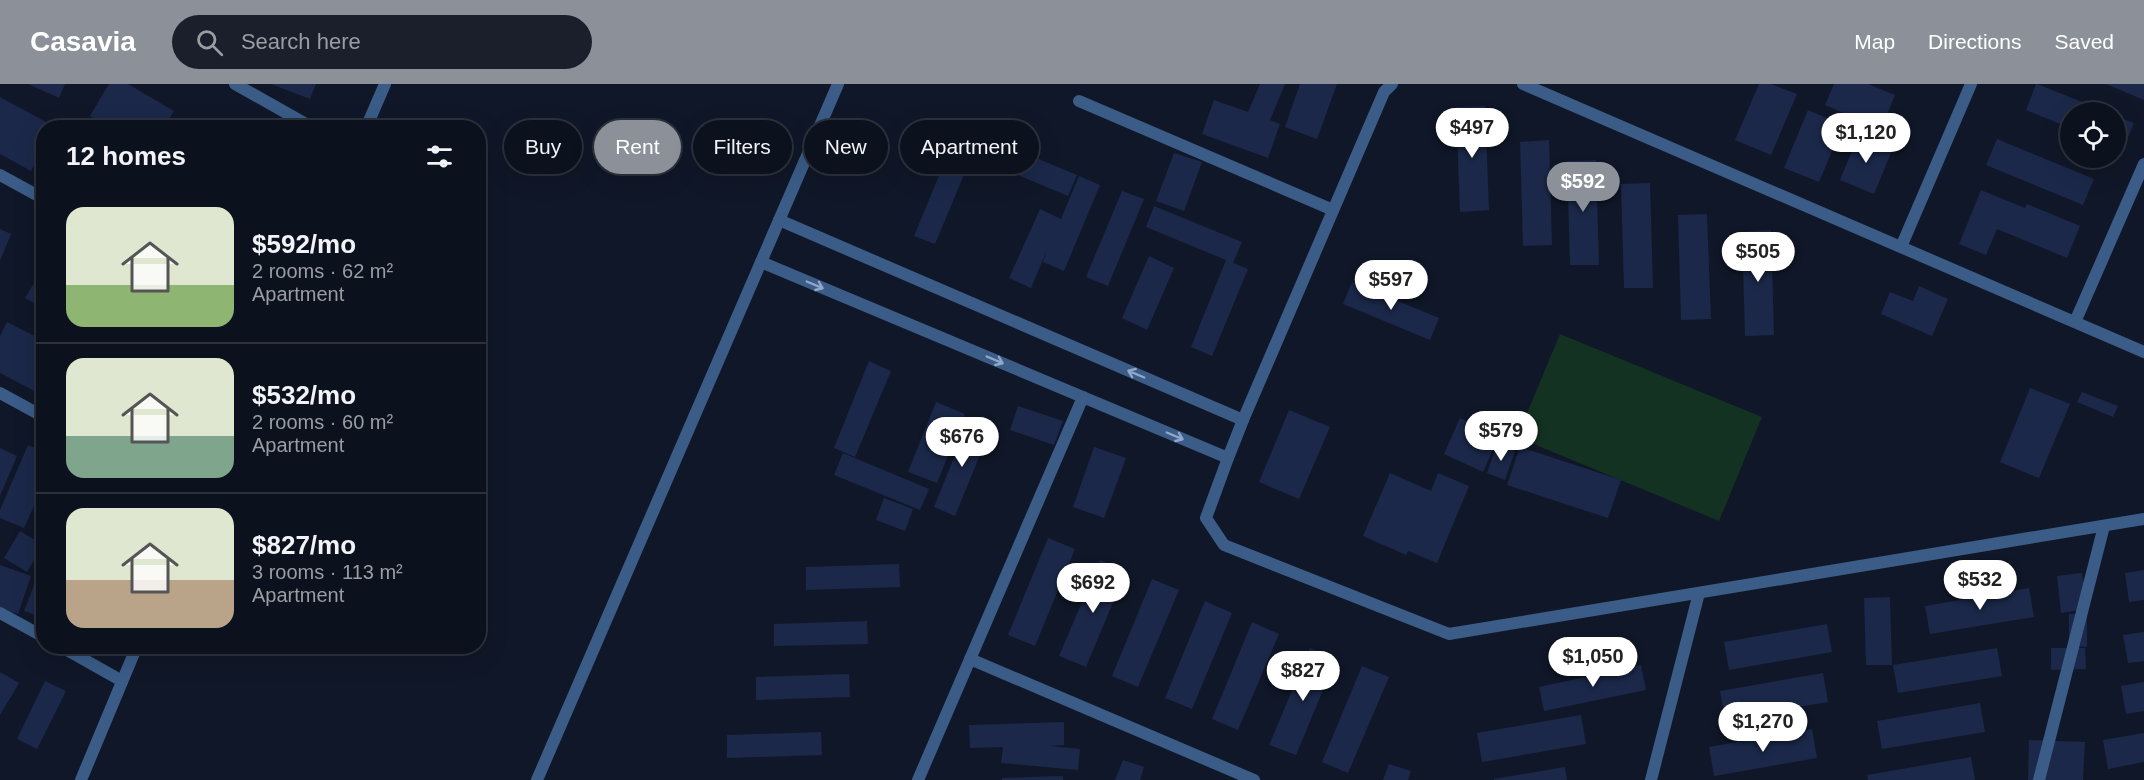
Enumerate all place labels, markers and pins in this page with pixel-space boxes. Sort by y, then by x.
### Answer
pin: $497 [1436,108,1508,159]
pin: $1,120 [1817,113,1915,164]
pin: $592 [1547,162,1619,213]
pin: $505 [1722,232,1794,283]
pin: $597 [1355,260,1427,311]
pin: $579 [1465,411,1537,462]
pin: $676 [926,417,998,468]
pin: $532 [1944,560,2016,611]
pin: $692 [1057,563,1129,614]
pin: $1,050 [1544,637,1642,688]
pin: $827 [1267,651,1339,702]
pin: $1,270 [1714,702,1812,753]

